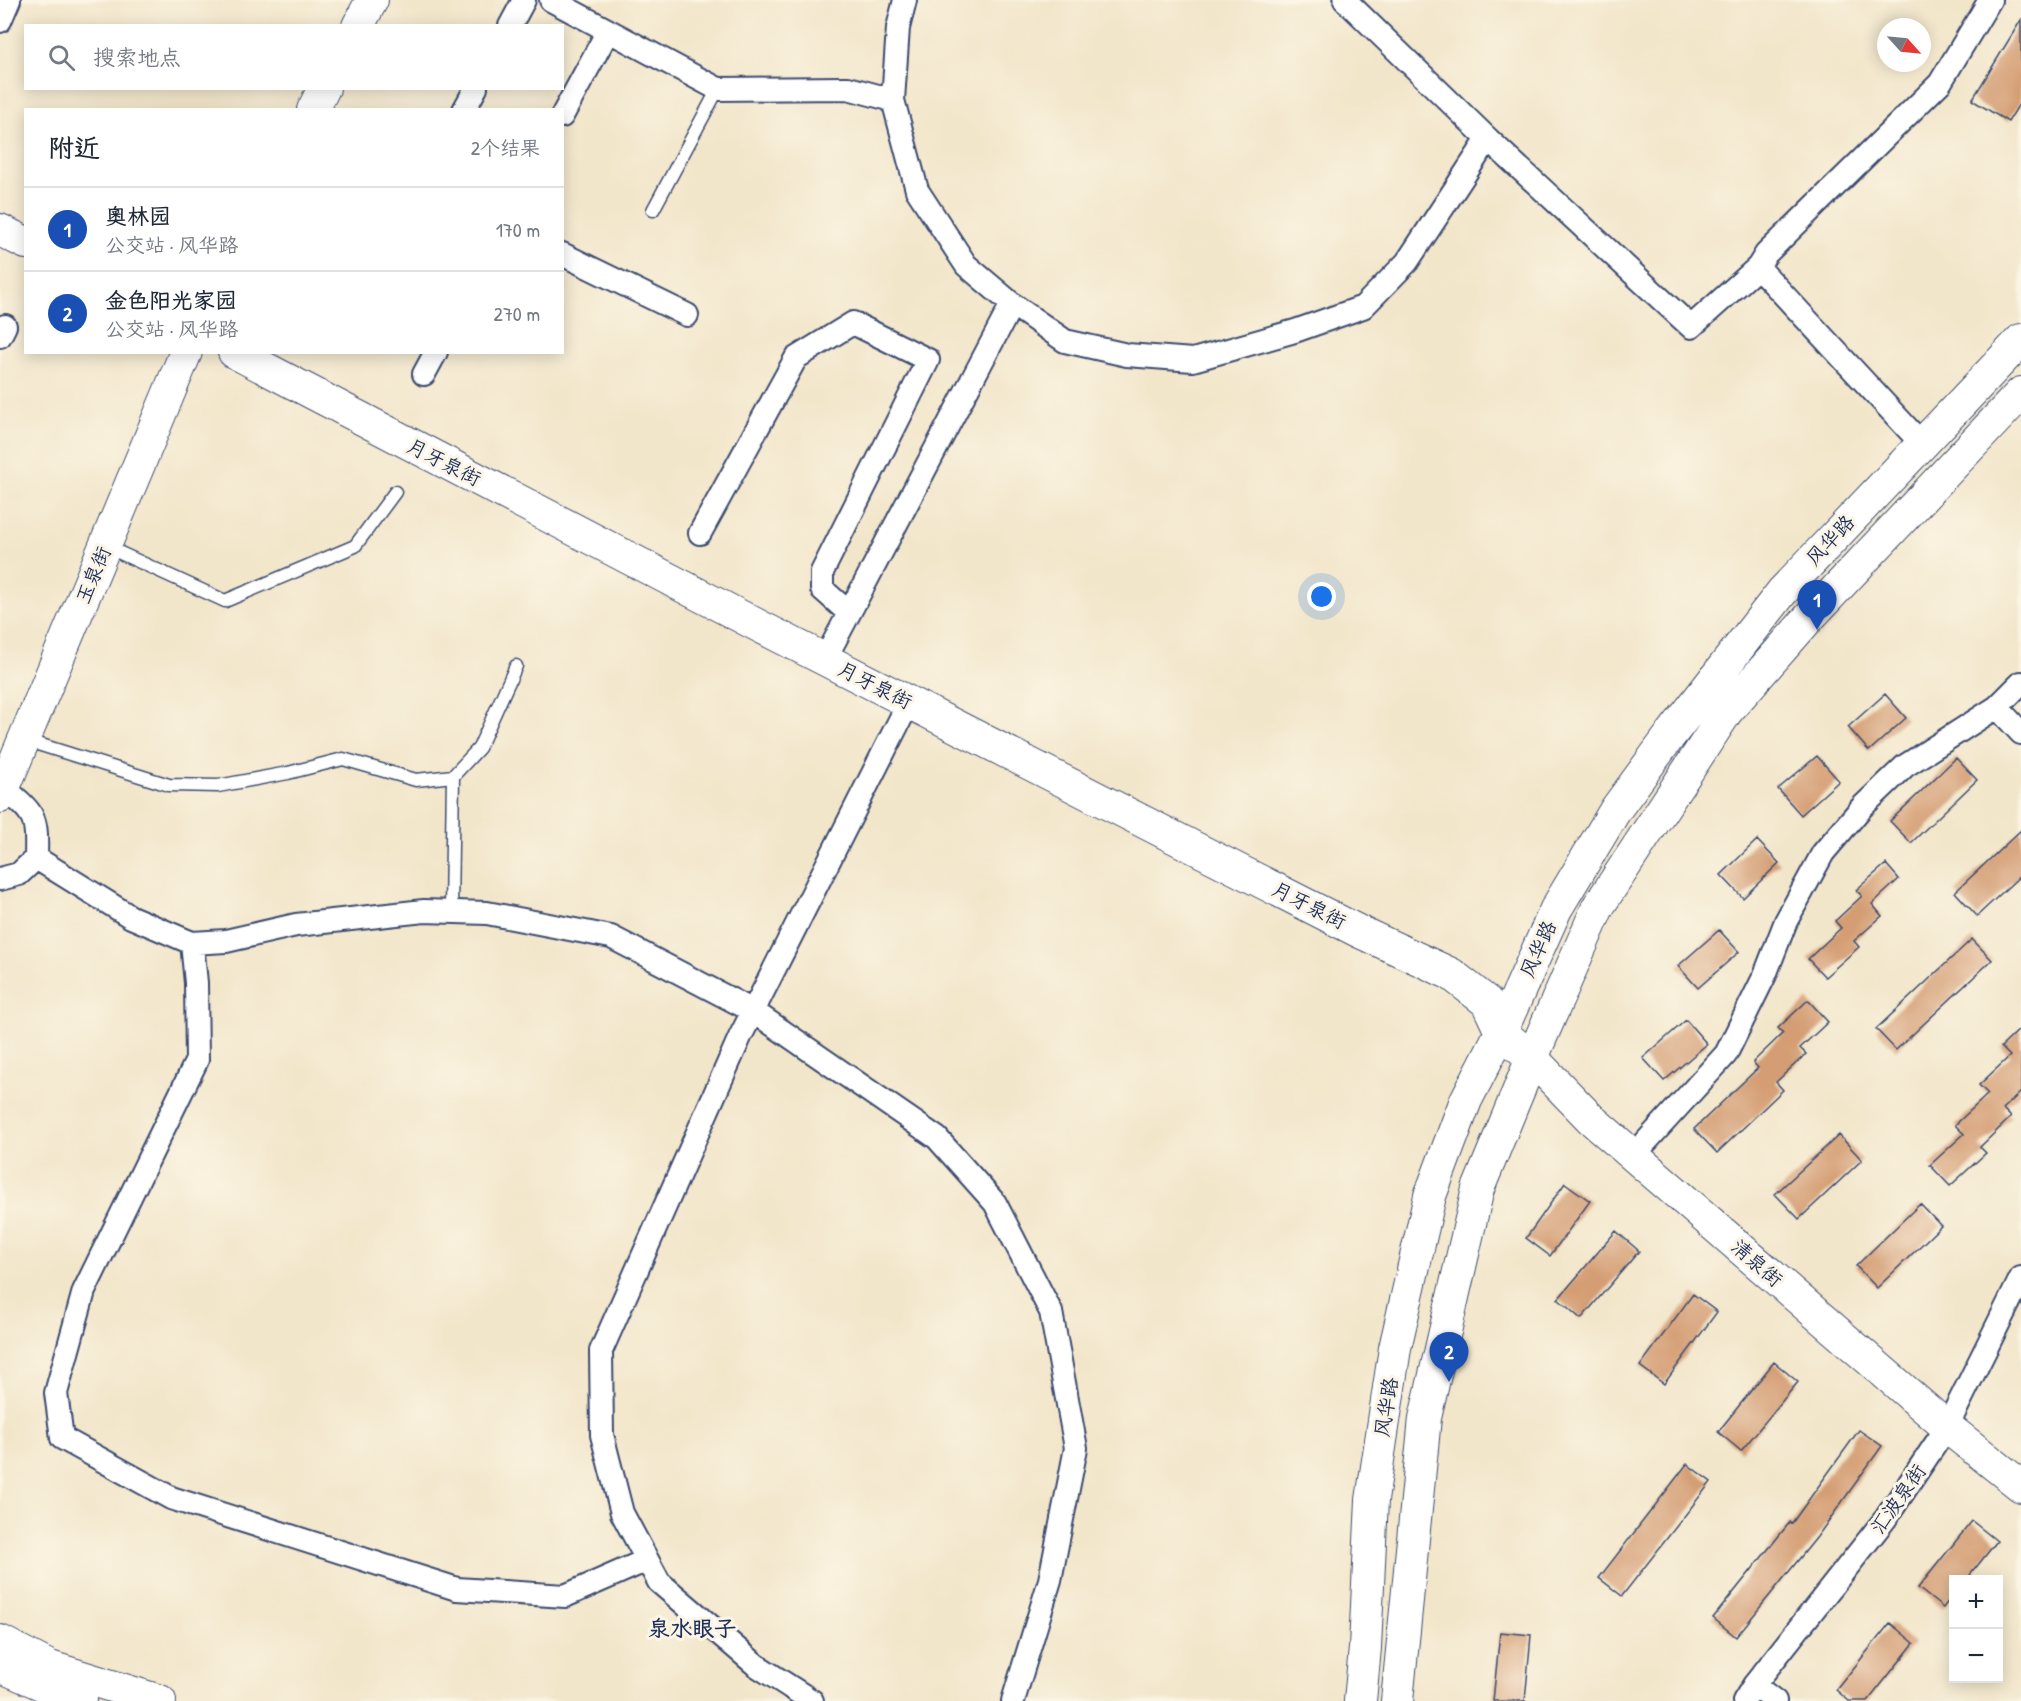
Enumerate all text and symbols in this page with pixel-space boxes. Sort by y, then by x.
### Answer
north arrow [1877,18,1931,72]
search box [24,24,564,90]
icon: search [45,41,78,74]
text: 搜索地点 [93,42,181,72]
text: 附近 [48,130,100,165]
text: 2个结果 [471,134,540,161]
text: 奥林园 [105,201,171,231]
text: 1 [64,216,71,243]
text: 170 m [496,216,540,243]
text: 公交站 · 风华路 [105,231,238,258]
text: 金色阳光家园 [105,285,237,315]
text: 2 [63,300,72,327]
text: 270 m [494,300,540,327]
text: 公交站 · 风华路 [105,315,238,342]
street label: 月牙泉街 [402,431,486,492]
street label: 风华路 [1799,508,1861,571]
street label: 玉泉街 [68,542,117,608]
pin: 1 [1798,580,1836,630]
your location [1307,582,1336,611]
street label: 月牙泉街 [833,654,917,715]
street label: 月牙泉街 [1267,874,1351,935]
street label: 风华路 [1513,915,1562,982]
street label: 清泉街 [1726,1233,1789,1292]
pin: 2 [1430,1332,1468,1382]
street label: 风华路 [1367,1374,1404,1439]
street label: 汇波泉街 [1864,1458,1932,1539]
map controls [1949,1575,2003,1683]
button: + [1949,1575,2003,1629]
district label: 泉水眼子 [648,1613,736,1643]
button: − [1949,1629,2003,1683]

